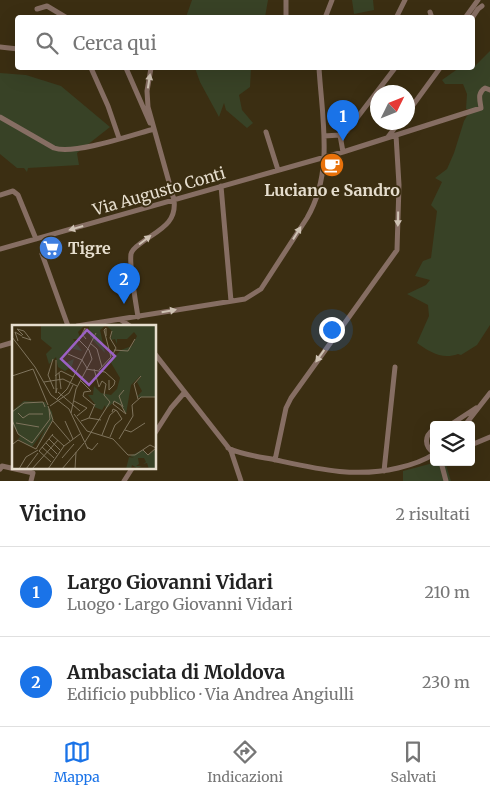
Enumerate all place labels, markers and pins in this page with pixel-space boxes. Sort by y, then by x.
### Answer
pin: 1 [327,100,359,141]
cafe icon: Luciano e Sandro [319,152,345,178]
place label: Luciano e Sandro [264,180,400,200]
supermarket icon: Tigre [38,235,64,261]
place label: Tigre [68,238,111,258]
pin: 2 [108,263,140,304]

